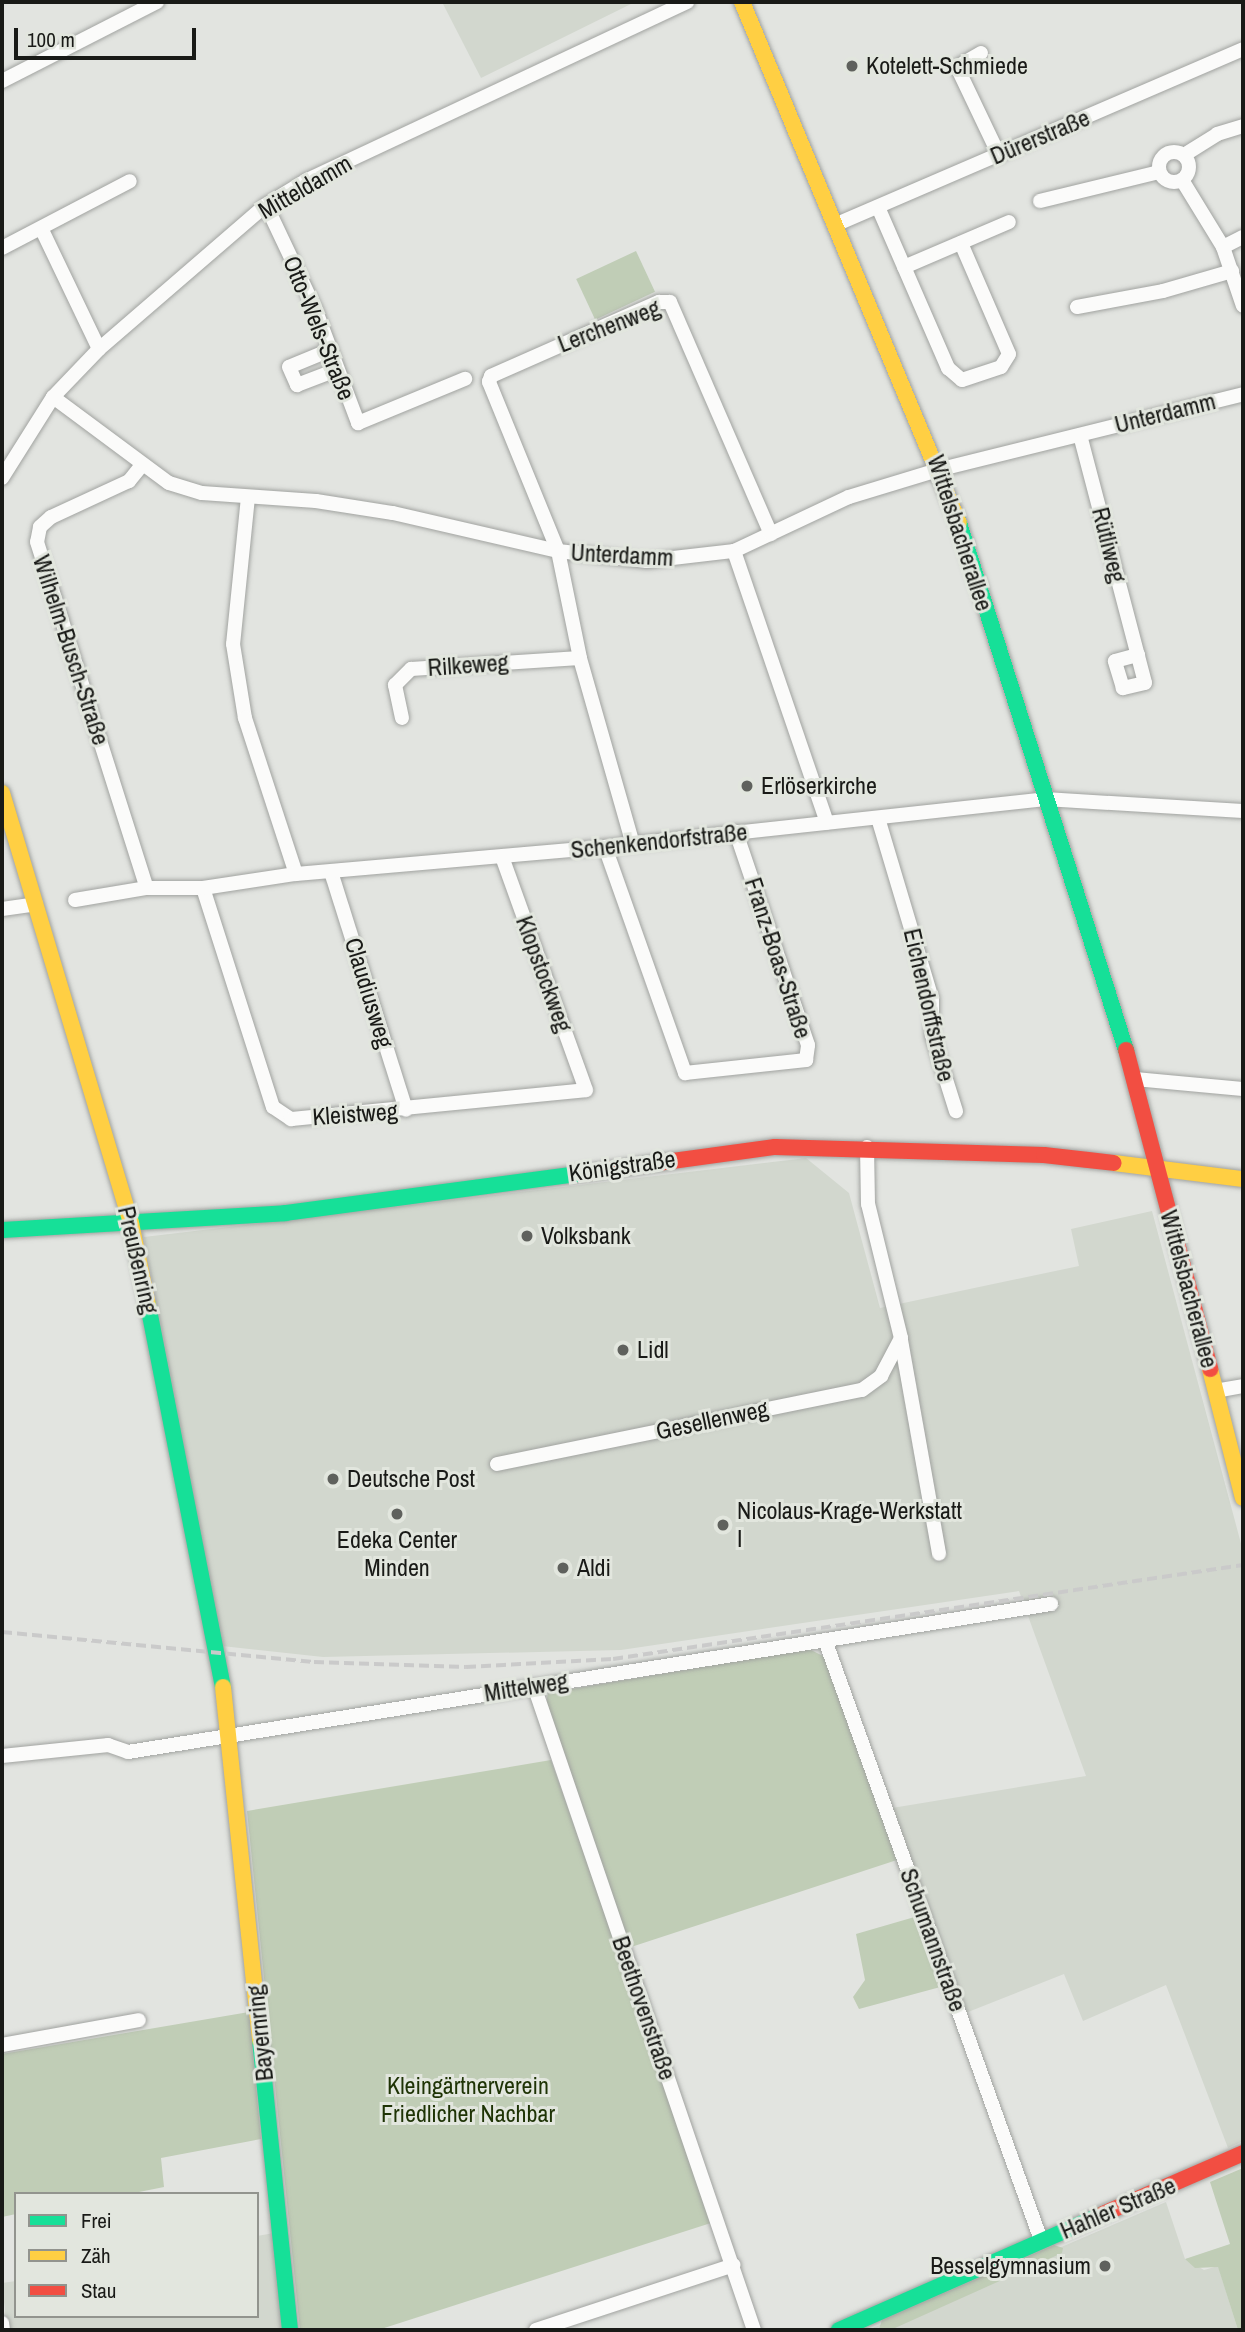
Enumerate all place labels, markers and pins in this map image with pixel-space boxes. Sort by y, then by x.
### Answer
place label: Kotelett-Schmiede [866,52,1028,80]
marker: Kotelett-Schmiede [844,58,860,74]
place label: Erlöserkirche [761,772,877,800]
marker: Erlöserkirche [739,778,755,794]
place label: Volksbank [541,1222,631,1250]
marker: Volksbank [519,1228,535,1244]
place label: Lidl [637,1336,669,1364]
marker: Lidl [615,1342,631,1358]
place label: Deutsche Post [347,1465,475,1493]
marker: Deutsche Post [325,1471,341,1487]
place label: Nicolaus-Krage-Werkstatt I [737,1497,962,1553]
marker: Edeka Center Minden [389,1506,405,1522]
marker: Nicolaus-Krage-Werkstatt I [715,1517,731,1533]
place label: Edeka Center Minden [337,1526,457,1582]
place label: Aldi [577,1554,611,1582]
marker: Aldi [555,1560,571,1576]
place label: Besselgymnasium [930,2252,1091,2280]
marker: Besselgymnasium [1097,2258,1113,2274]

